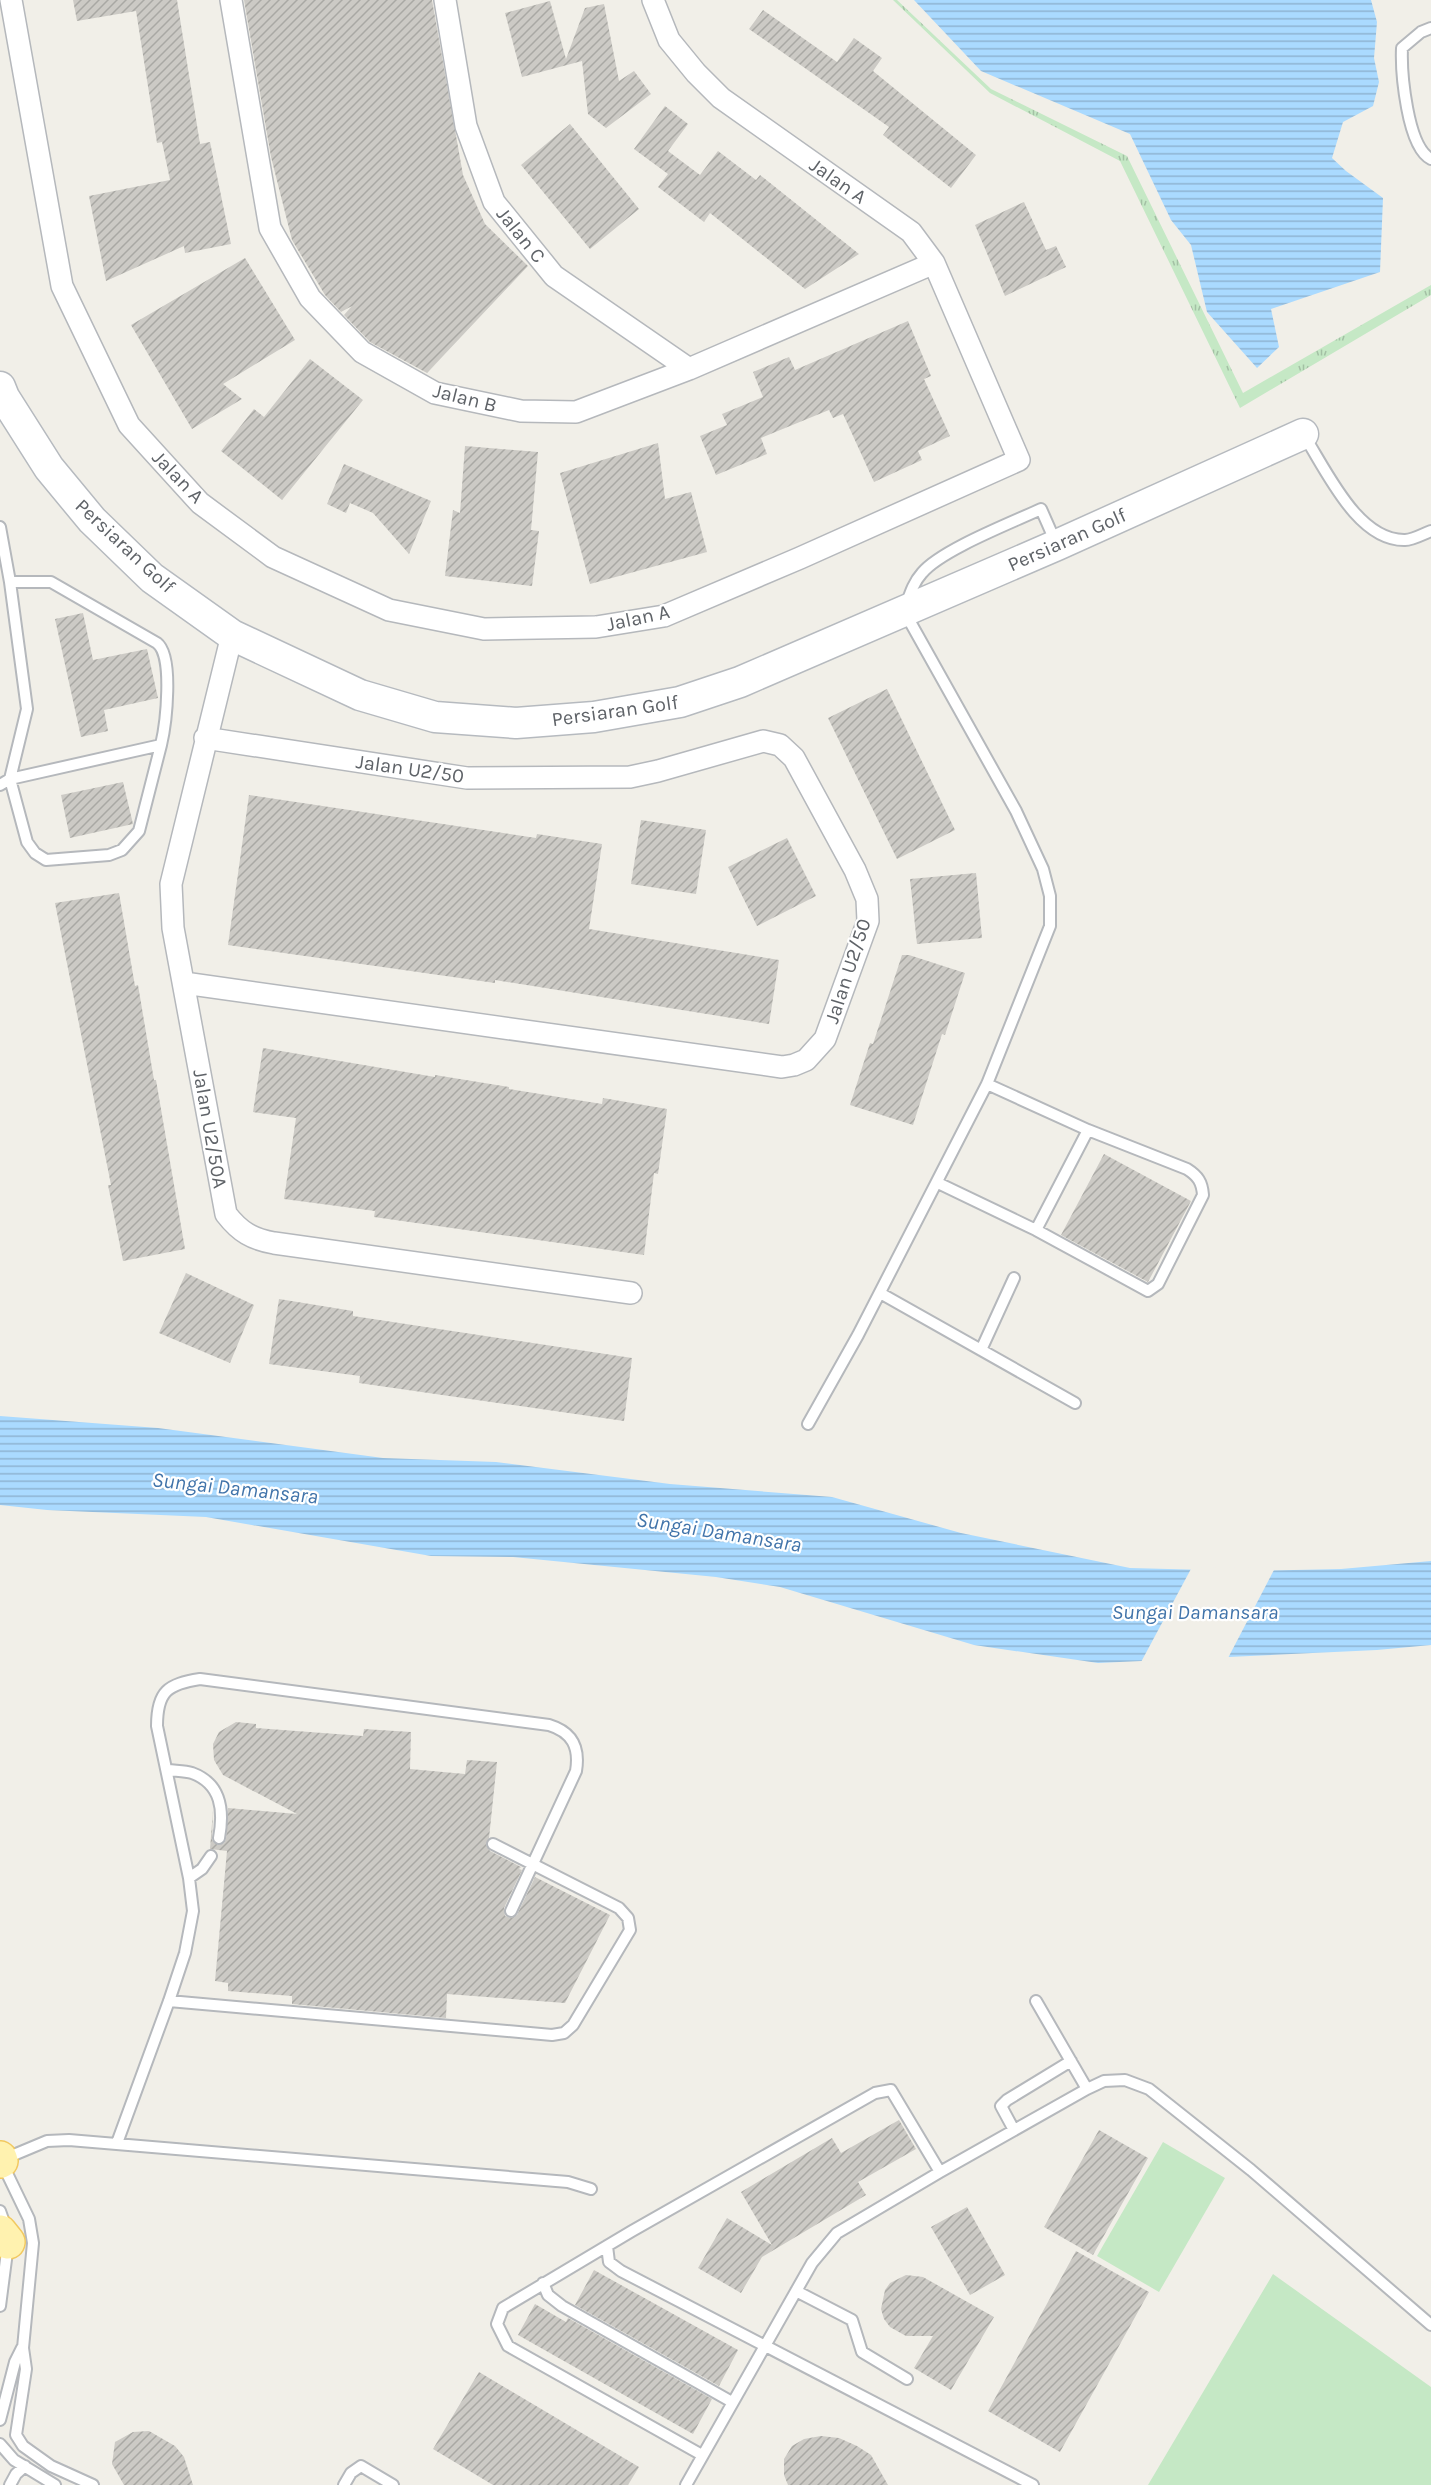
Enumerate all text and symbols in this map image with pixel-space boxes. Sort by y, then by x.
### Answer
street label: Jalan A [805,153,871,209]
street label: Jalan C [492,203,550,267]
street label: Jalan B [431,379,499,417]
street label: Jalan A [147,446,209,508]
street label: Persiaran Golf [71,494,180,598]
street label: Persiaran Golf [1004,504,1130,576]
street label: Jalan A [604,600,672,636]
street label: Persiaran Golf [550,691,680,731]
street label: Jalan U2/50 [354,750,466,788]
street label: Jalan U2/50 [820,916,876,1026]
street label: Jalan U2/50A [188,1068,232,1190]
water label: Sungai Damansara [151,1467,319,1509]
water label: Sungai Damansara [635,1507,803,1557]
water label: Sungai Damansara [1112,1600,1278,1624]

